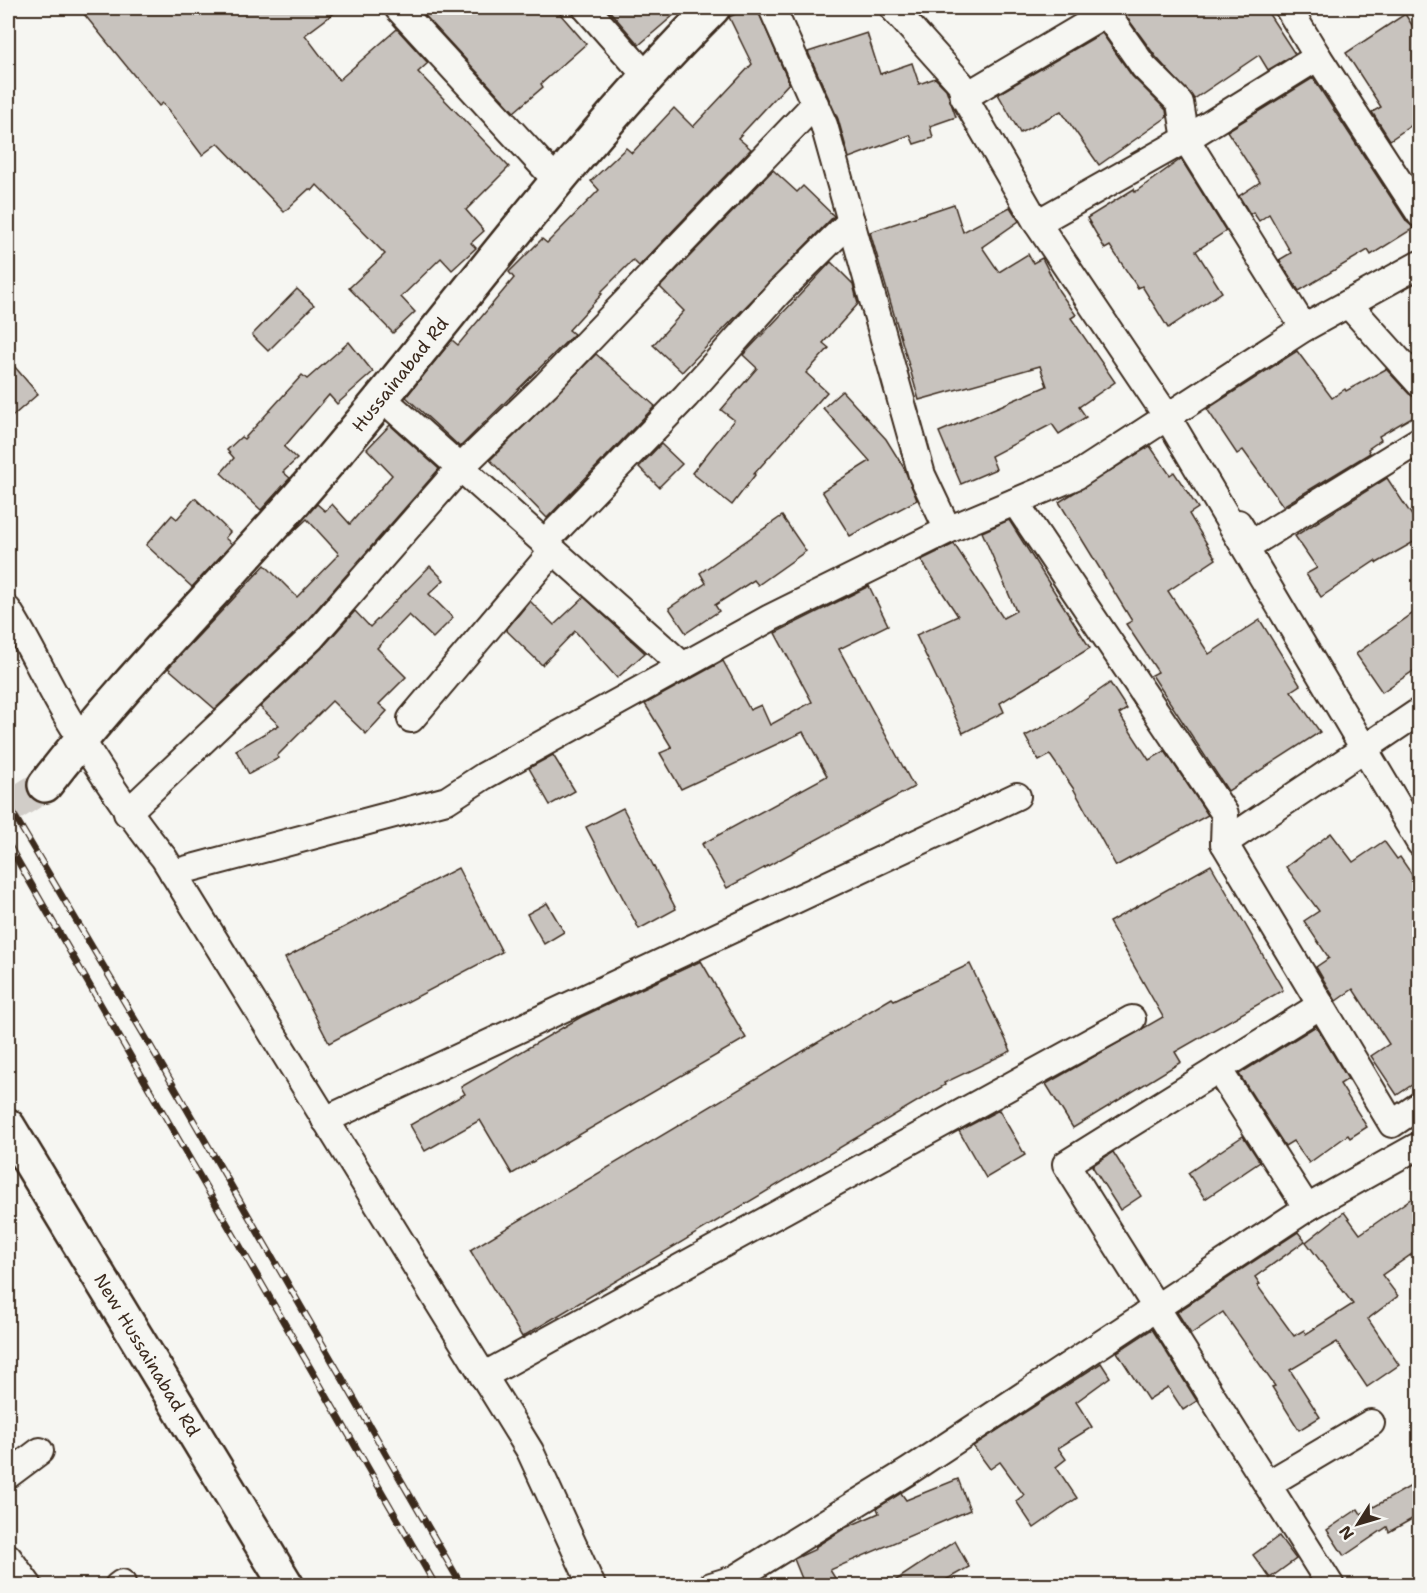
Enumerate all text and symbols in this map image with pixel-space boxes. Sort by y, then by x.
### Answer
street label: Hussainabad Rd [347,312,454,437]
street label: New Hussainabad Rd [88,1269,206,1441]
north arrow [1328,1494,1388,1554]
text: N [1334,1521,1359,1544]

